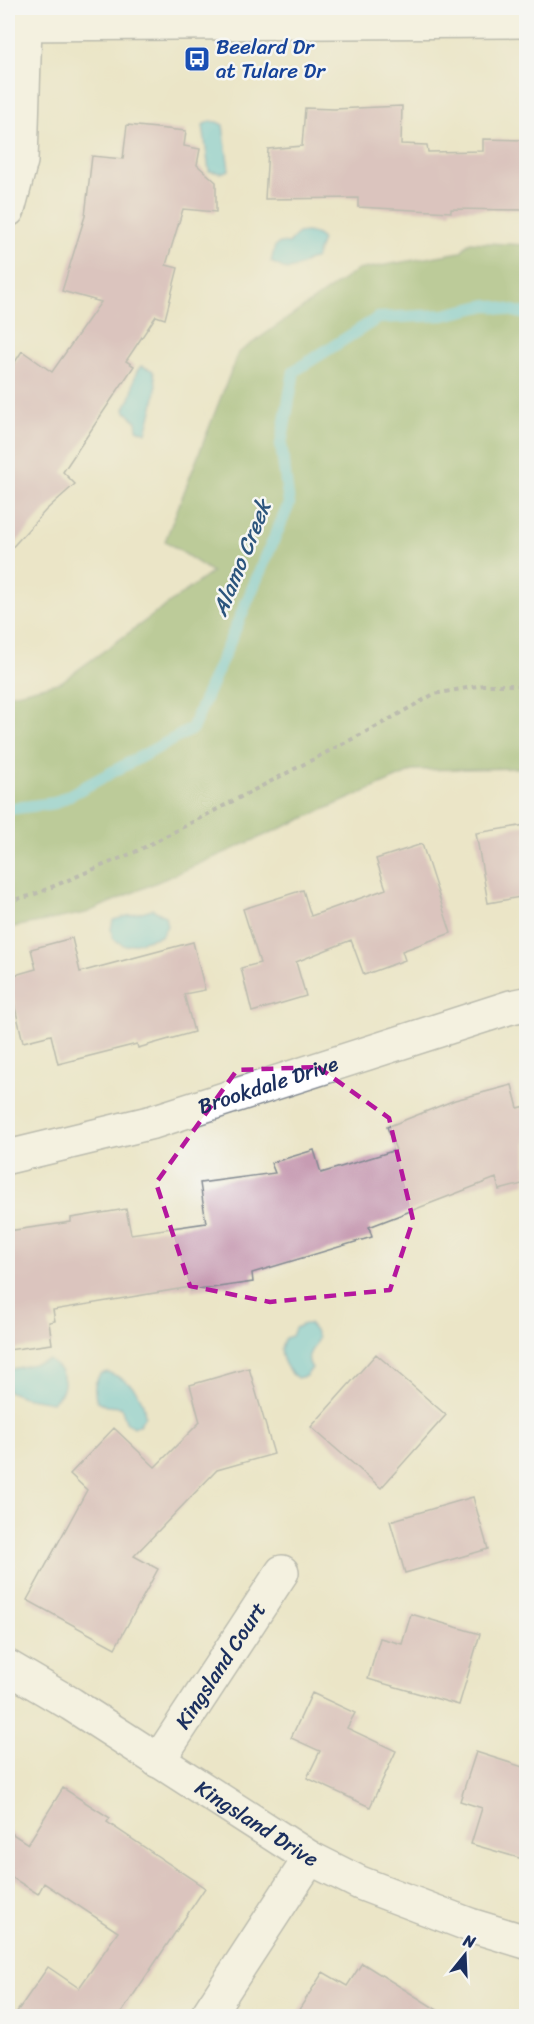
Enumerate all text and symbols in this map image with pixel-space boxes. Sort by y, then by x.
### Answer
place label: Beelard Dr at Tulare Dr [216,28,326,90]
bus stop icon: Beelard Dr at Tulare Dr [182,44,212,74]
water label: Alamo Creek [200,491,284,623]
street label: Brookdale Drive [193,1045,343,1125]
street label: Kingsland Court [165,1594,277,1737]
street label: Kingsland Drive [187,1769,325,1878]
north arrow [435,1925,495,1985]
text: N [459,1925,480,1957]

